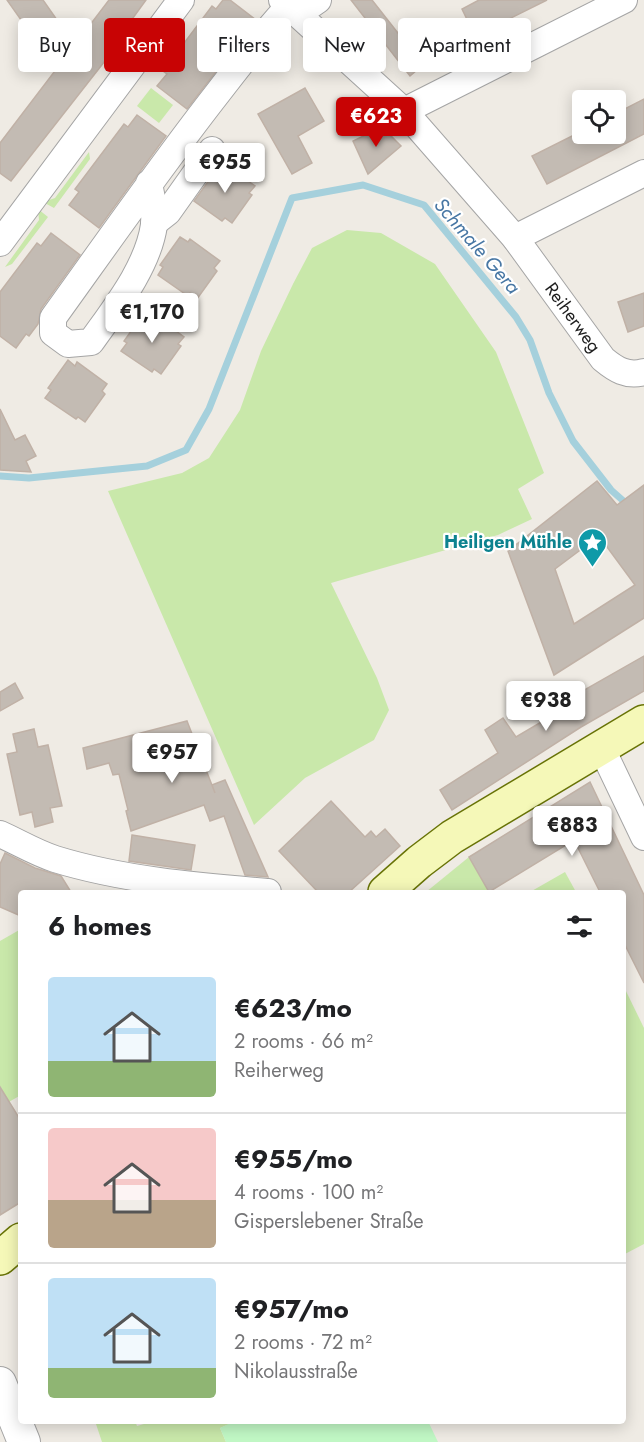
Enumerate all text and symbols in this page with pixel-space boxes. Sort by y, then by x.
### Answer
chip: Buy [18,18,92,72]
chip: Rent [104,18,185,72]
chip: Filters [197,18,291,72]
chip: New [303,18,386,72]
chip: Apartment [398,18,531,72]
map controls [572,90,626,144]
button: locate [572,90,626,144]
pin: €623 [340,97,412,148]
text: €623 [350,102,402,131]
pin: €955 [189,143,261,194]
text: €955 [199,148,251,177]
water label: Schmale Gera [427,191,527,301]
street label: Reiherweg [539,277,607,358]
pin: €1,170 [103,293,201,344]
text: €1,170 [119,298,185,327]
place icon: Heiligen Mühle [577,526,609,568]
place label: Heiligen Mühle [444,529,572,555]
pin: €938 [510,681,582,732]
text: €938 [520,686,572,715]
pin: €957 [136,733,208,784]
text: €957 [146,738,198,767]
pin: €883 [536,806,608,857]
text: €883 [547,811,597,840]
text: 6 homes [48,907,151,945]
icon: filters [563,910,596,943]
text: €623/mo [234,989,352,1027]
icon: home [96,1001,168,1073]
text: 2 rooms · 66 m² [234,1027,373,1056]
text: Reiherweg [234,1056,324,1085]
text: €955/mo [234,1140,353,1178]
icon: home [96,1152,168,1224]
text: 4 rooms · 100 m² [234,1178,383,1207]
text: Gisperslebener Straße [234,1207,423,1236]
text: €957/mo [234,1290,349,1328]
icon: home [96,1302,168,1374]
text: 2 rooms · 72 m² [234,1328,372,1357]
text: Nikolausstraße [234,1357,358,1386]

